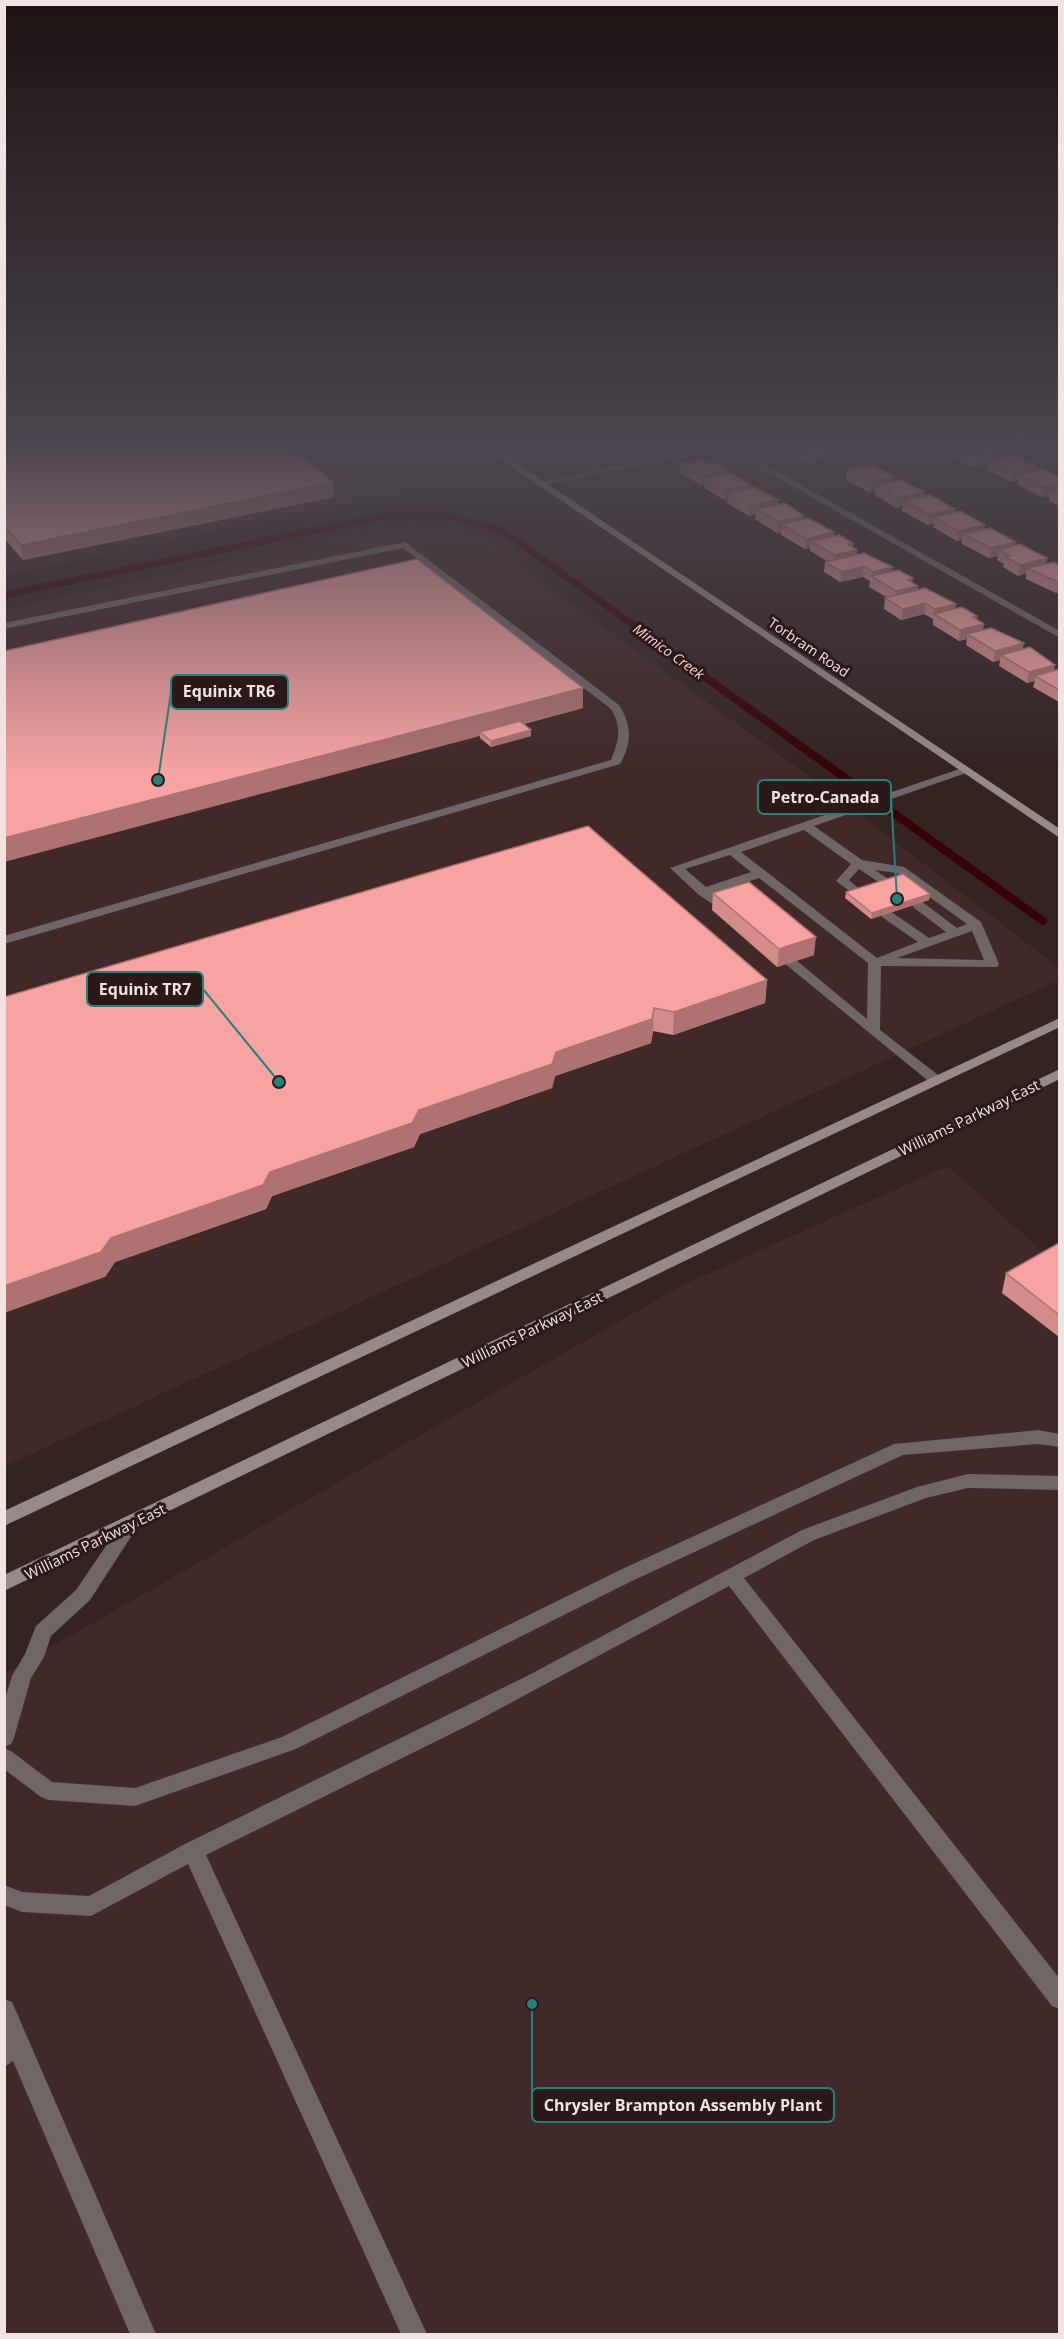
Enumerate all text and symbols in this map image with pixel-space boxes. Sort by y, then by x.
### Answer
street label: Torbram Road [765,613,853,681]
water label: Mimico Creek [630,619,709,684]
callout: Equinix TR6 [171,675,288,709]
text: Equinix TR6 [183,680,275,702]
callout: Petro-Canada [758,780,891,814]
text: Petro-Canada [771,786,879,808]
callout: Equinix TR7 [87,972,203,1006]
text: Equinix TR7 [99,978,191,1000]
street label: Williams Parkway East [895,1074,1043,1160]
street label: Williams Parkway East [458,1286,606,1372]
street label: Williams Parkway East [21,1498,169,1584]
callout: Chrysler Brampton Assembly Plant [532,2088,834,2122]
text: Chrysler Brampton Assembly Plant [544,2094,822,2116]

